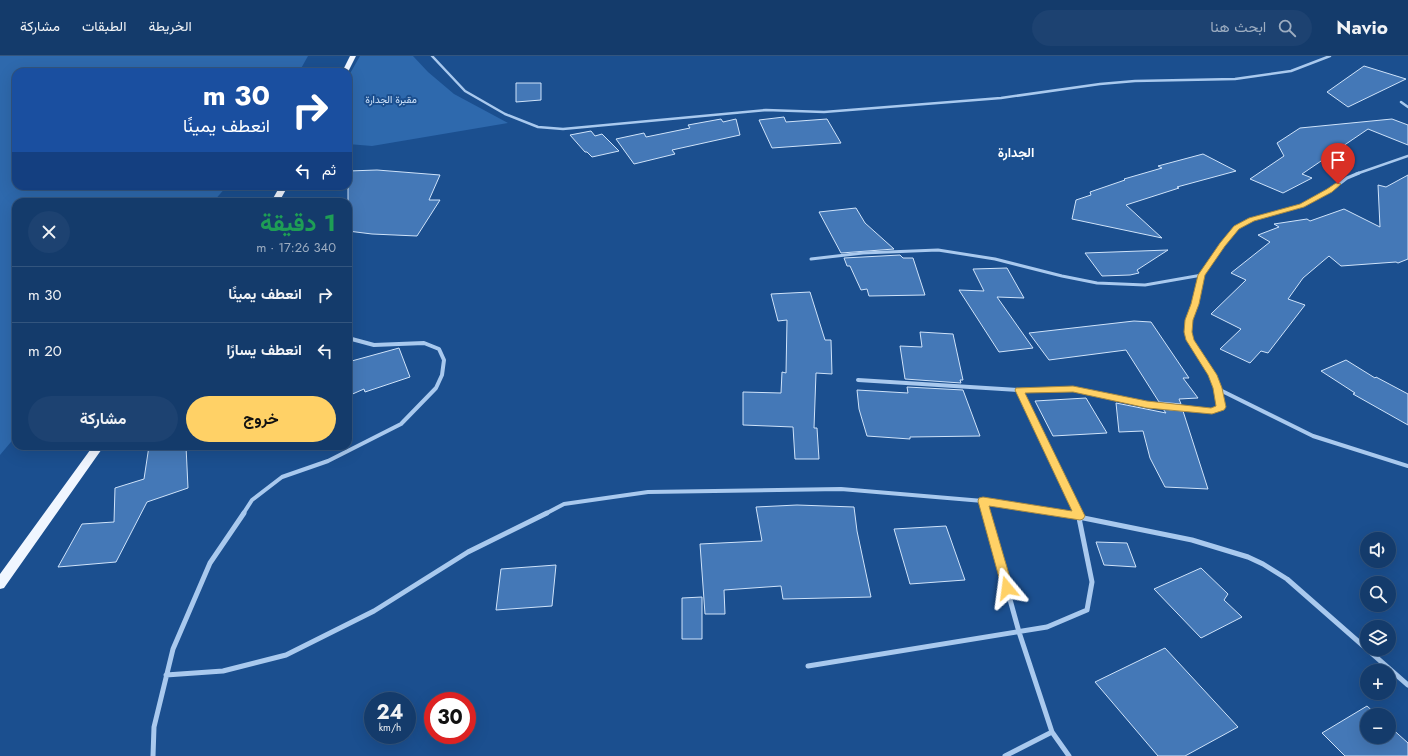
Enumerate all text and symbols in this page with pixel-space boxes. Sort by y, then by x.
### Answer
search box [1032,10,1312,46]
text: Navio [1336,14,1388,41]
text: مشاركة [20,16,60,36]
text: الطبقات [82,16,126,36]
text: الخريطة [148,16,192,36]
text: ابحث هنا [1210,16,1266,38]
icon: search [1276,17,1298,39]
text: 30 m [203,75,270,116]
icon: right [284,84,336,136]
park label: مقبرة الجدارة [365,92,417,107]
text: انعطف يمينًا [183,113,270,139]
district label: الجدارة [998,143,1034,162]
pin [1321,143,1355,184]
icon: arrive [1327,149,1349,171]
text: ثم [322,159,336,181]
icon: left [292,160,314,182]
text: 1 دقيقة [260,205,336,240]
button: close [28,211,70,253]
text: 340 m · 17:26 [256,238,336,257]
text: انعطف يمينًا [228,283,302,305]
text: 30 m [28,284,61,306]
icon: right [314,284,336,306]
text: انعطف يسارًا [227,339,302,361]
text: 20 m [28,340,62,362]
icon: left [314,340,336,362]
button: مشاركة [28,396,178,442]
button: خروج [186,396,336,442]
map controls [1360,532,1396,744]
button: sound [1360,532,1396,568]
position arrow [986,567,1028,609]
button: search [1360,576,1396,612]
button: layers [1360,620,1396,656]
button: + [1360,664,1396,700]
speed limit sign: 30 [424,692,476,744]
text: 24 [376,698,404,727]
button: − [1360,708,1396,744]
text: km/h [379,720,401,735]

